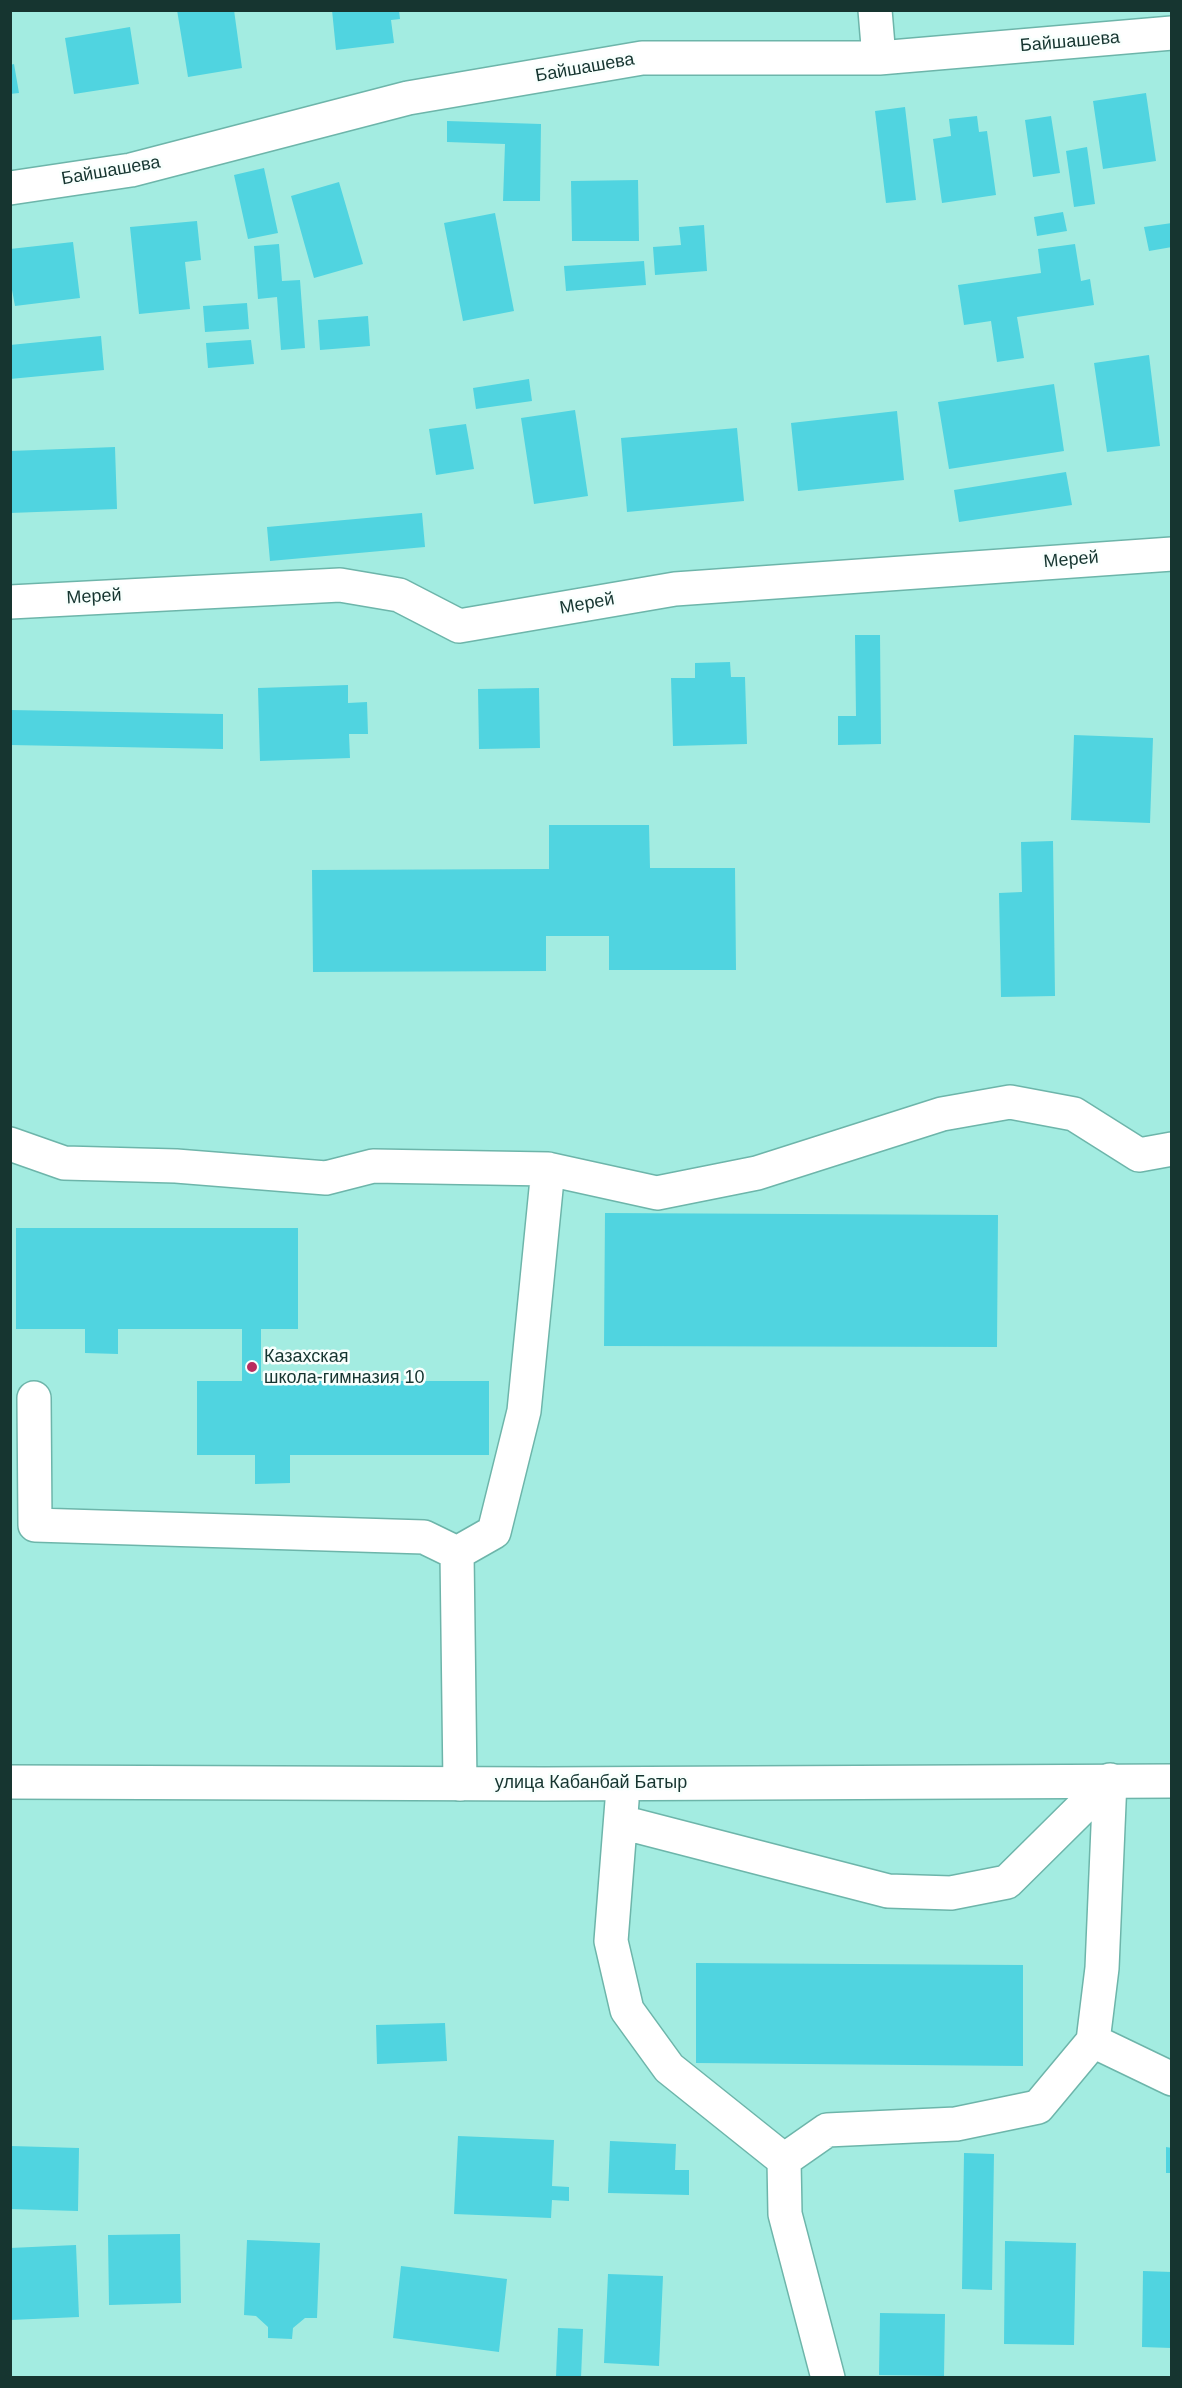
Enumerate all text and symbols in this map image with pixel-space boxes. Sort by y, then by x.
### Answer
street label: Байшашева [1019,27,1121,57]
street label: Байшашева [534,49,636,87]
street label: Байшашева [60,152,162,190]
street label: Мерей [1043,547,1099,573]
street label: Мерей [66,585,122,609]
street label: Мерей [558,589,616,619]
place label: Казахская школа-гимназия 10 [264,1346,424,1388]
marker: Казахская школа-гимназия 10 [245,1360,259,1374]
street label: улица Кабанбай Батыр [495,1772,687,1794]

